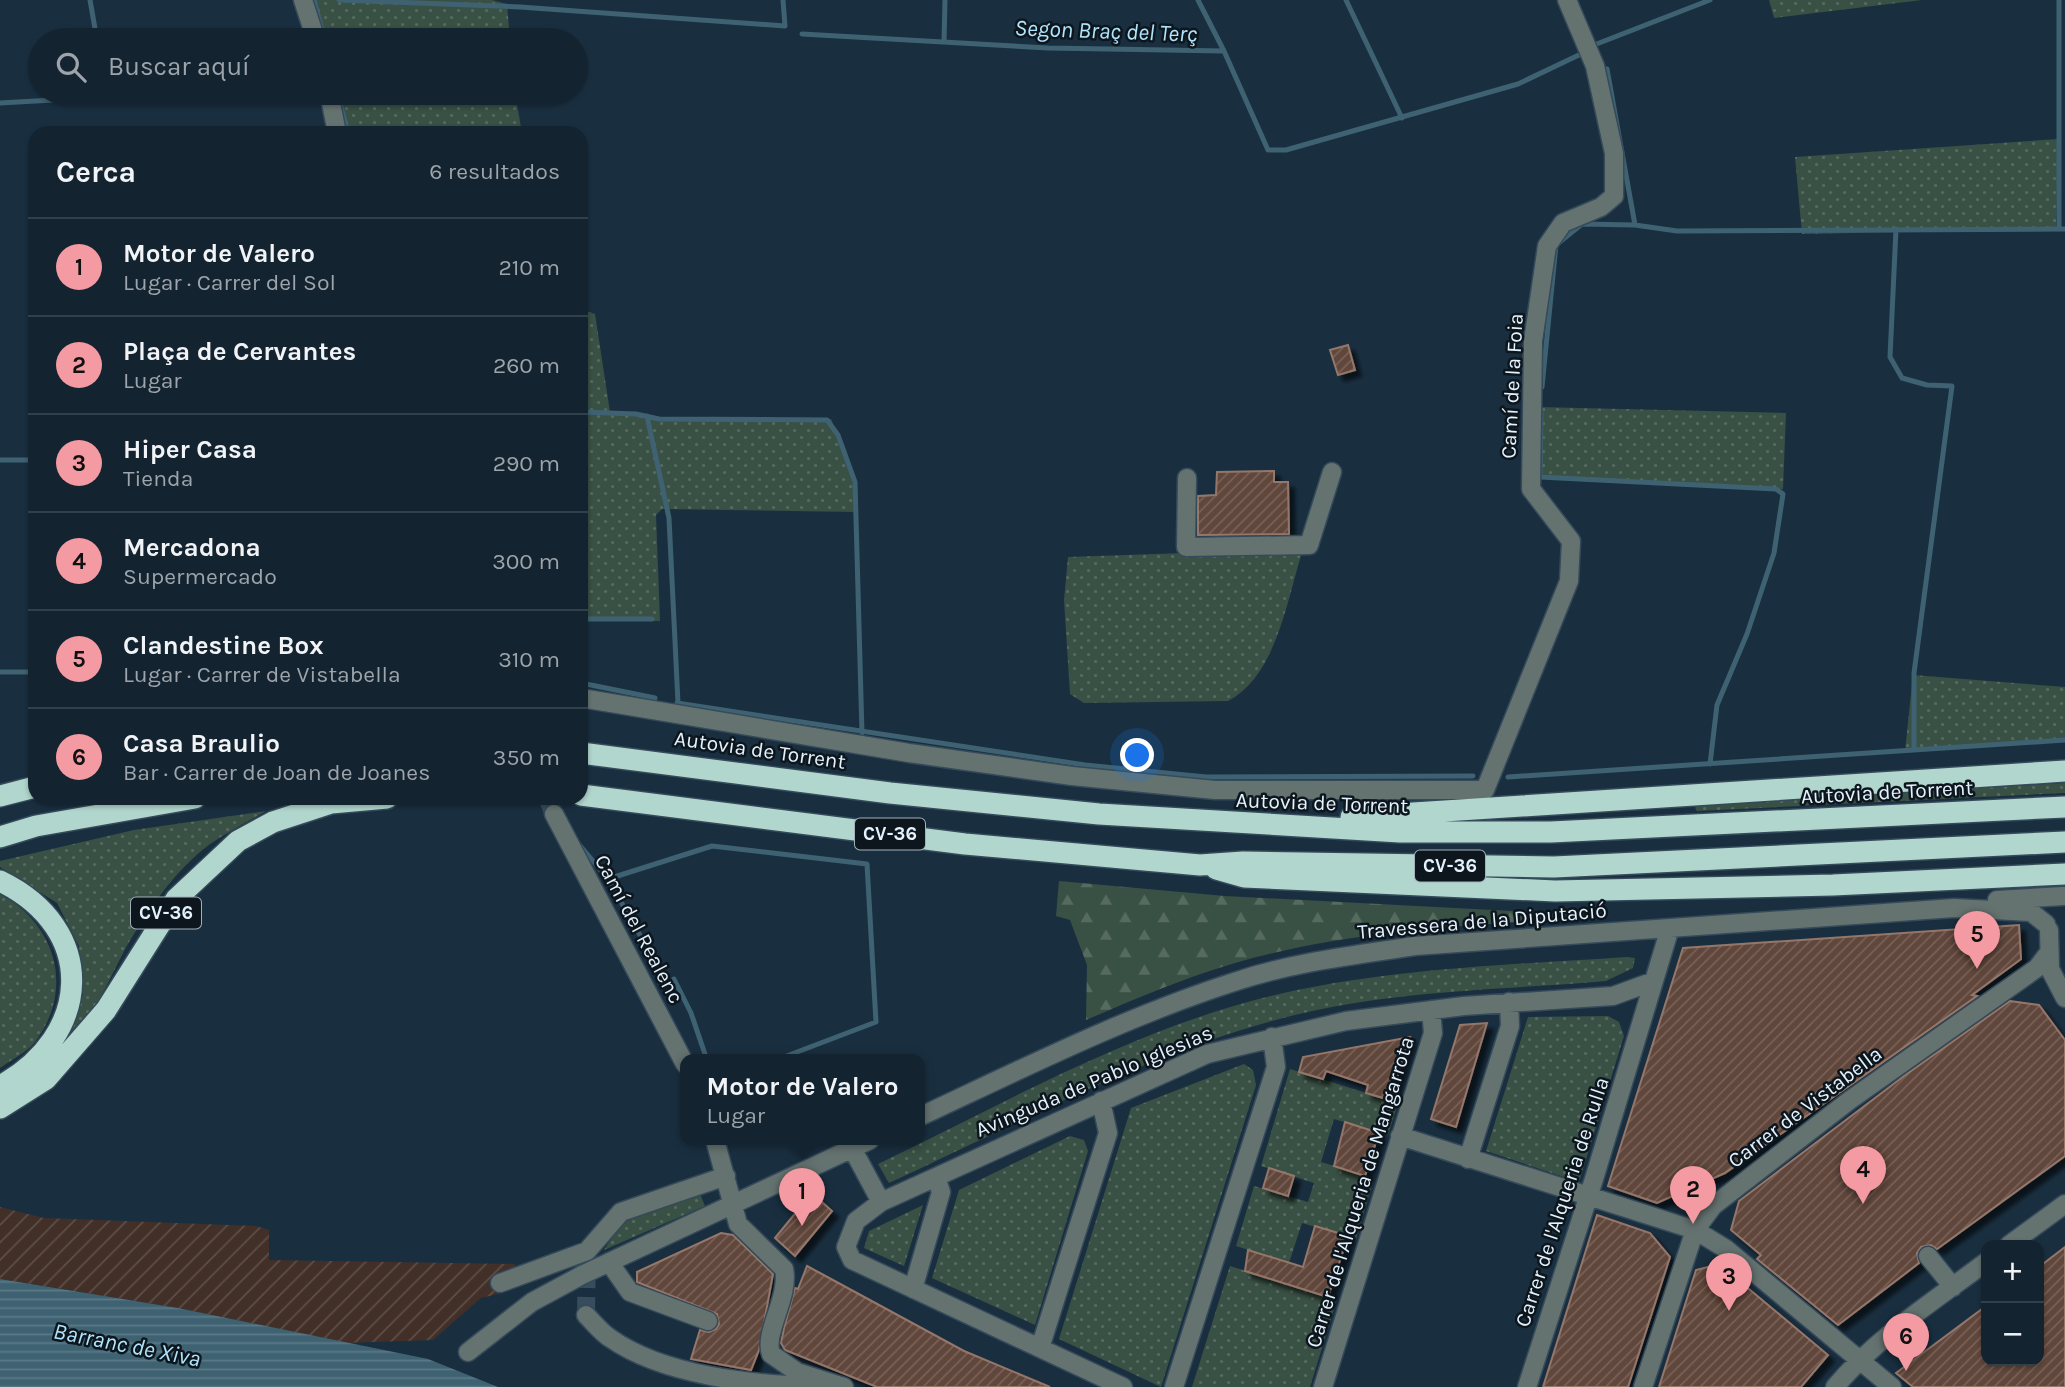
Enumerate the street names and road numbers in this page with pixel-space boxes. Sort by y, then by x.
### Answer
street label: Camí de la Foia [1496,313,1528,459]
street label: Autovia de Torrent [673,726,847,774]
street label: Autovia de Torrent [1800,775,1974,808]
street label: Autovia de Torrent [1235,788,1409,818]
road number: CV-36 [855,818,925,849]
road number: CV-36 [1415,850,1485,881]
street label: Camí del Realenc [590,851,688,1007]
road number: CV-36 [131,897,201,928]
street label: Travessera de la Diputació [1356,898,1608,944]
street label: Avinguda de Pablo Iglesias [972,1020,1216,1142]
street label: Carrer de l'Alqueria de Mangarrota [1301,1034,1419,1350]
street label: Carrer de Vistabella [1723,1041,1887,1173]
street label: Carrer de l'Alqueria de Rulla [1510,1074,1614,1330]

